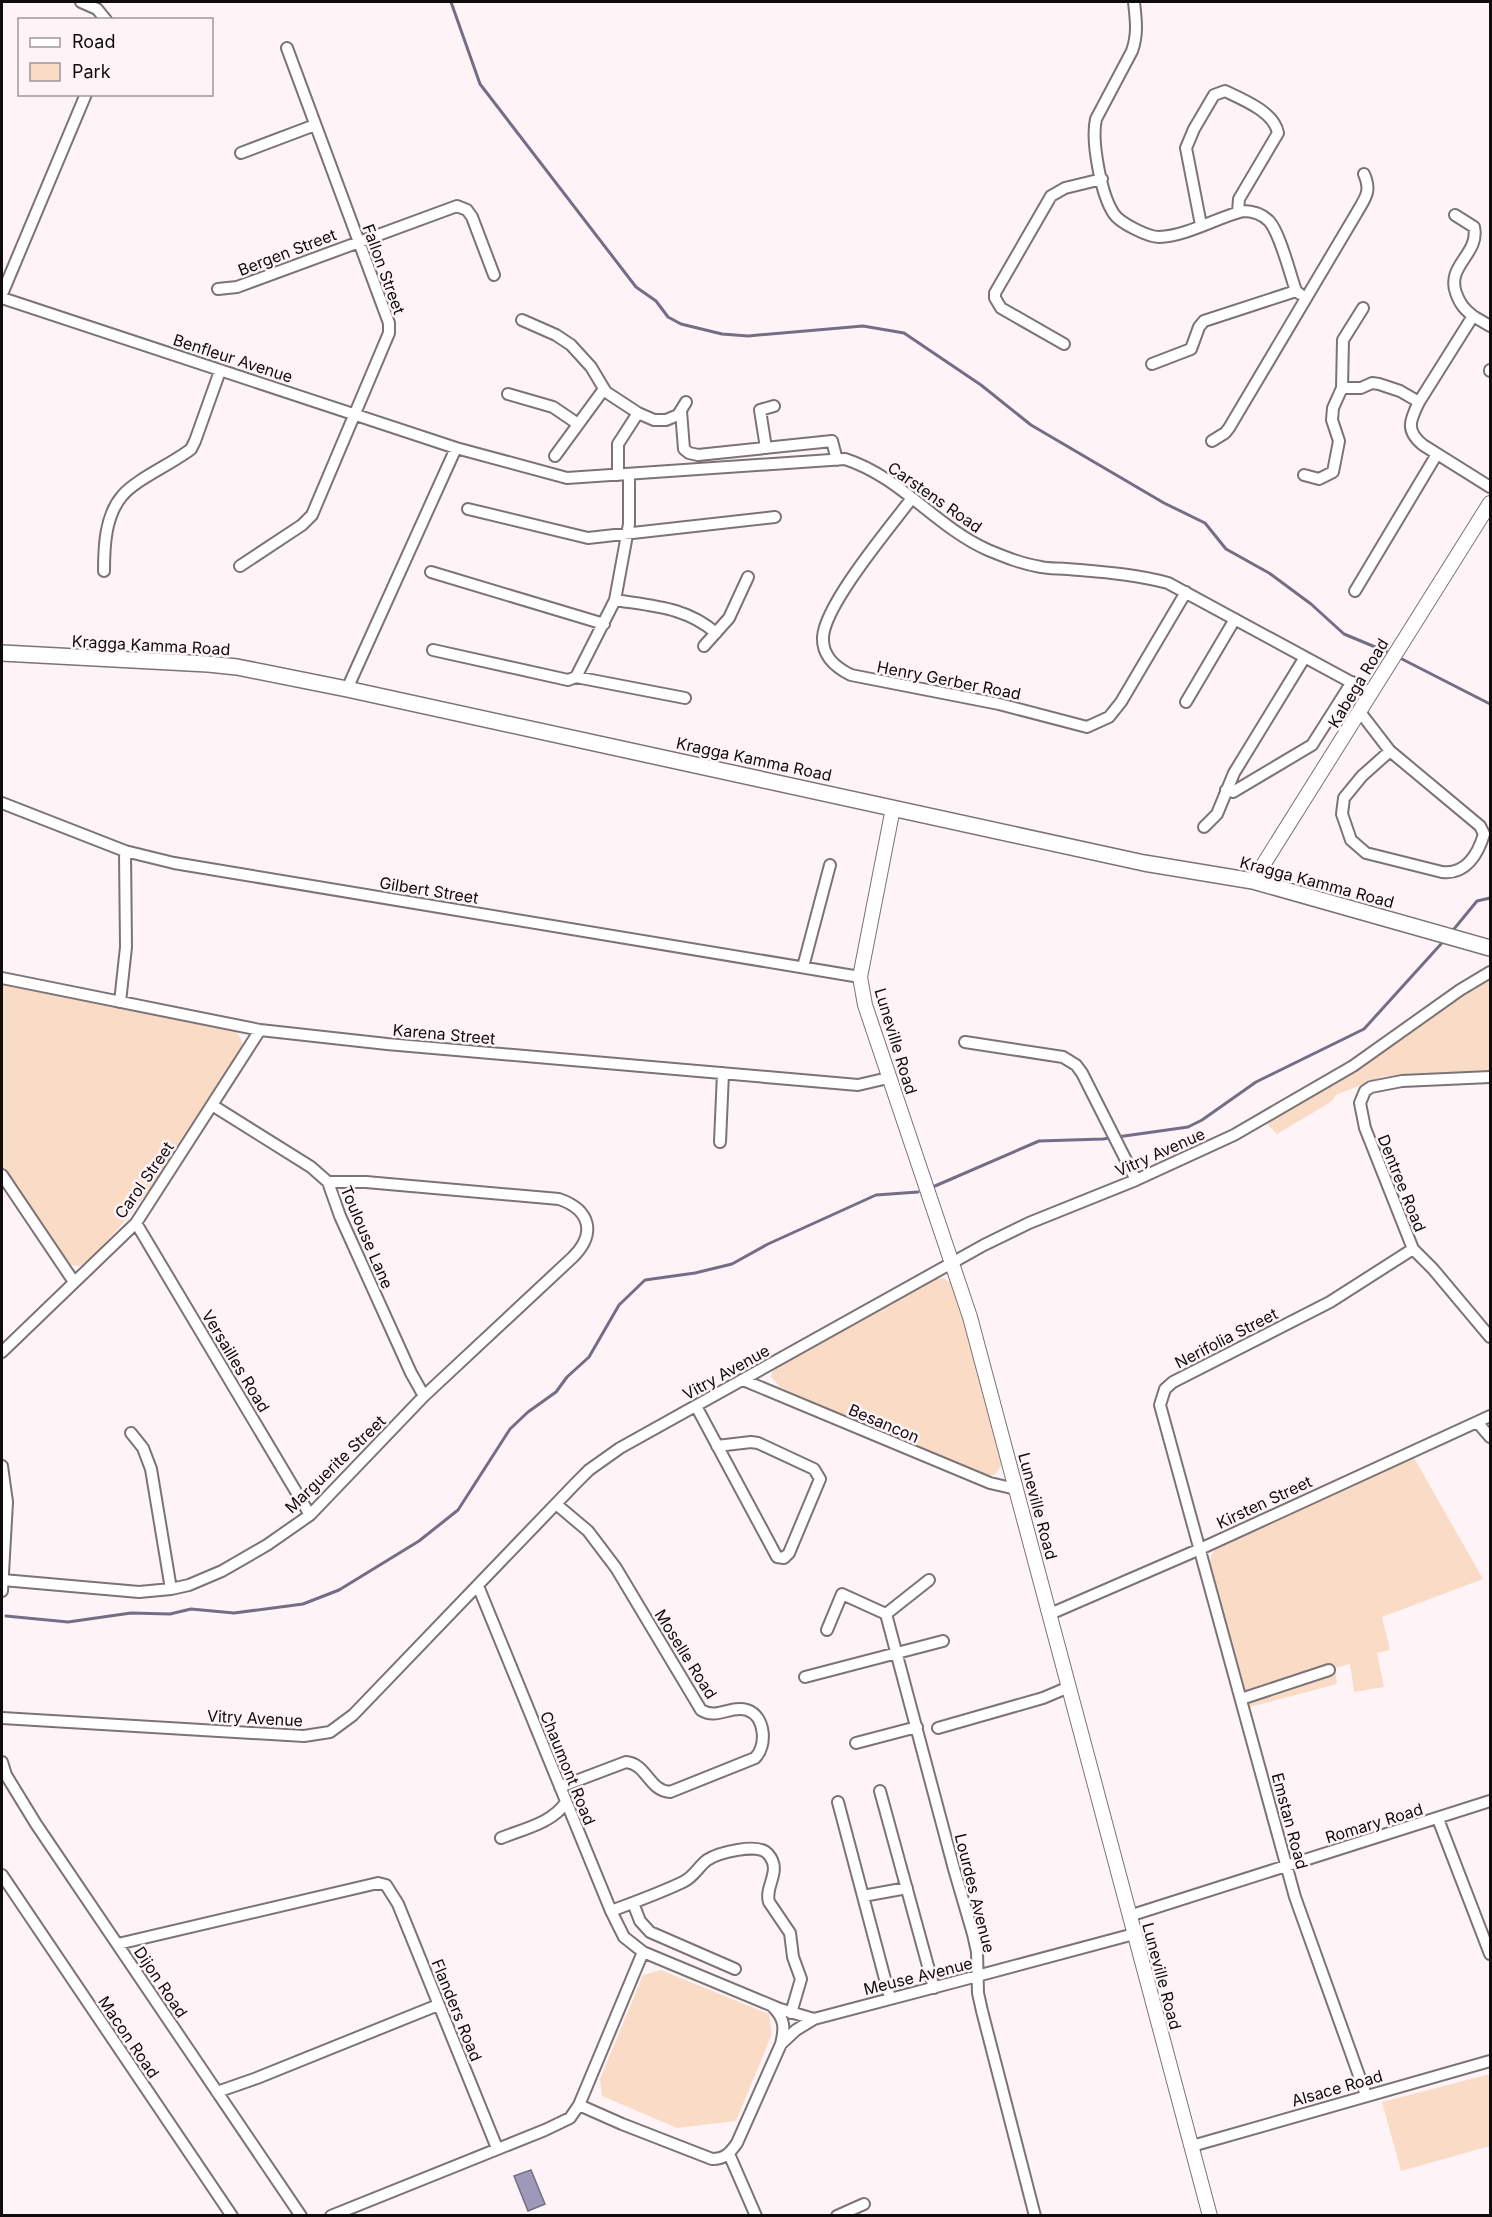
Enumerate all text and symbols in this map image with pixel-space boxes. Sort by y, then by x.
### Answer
legend [18,18,213,96]
text: Road [72,31,115,52]
text: Park [72,61,111,82]
street label: Fallon Street [358,221,410,317]
street label: Bergen Street [235,224,339,280]
street label: Benfleur Avenue [171,329,295,387]
street label: Carstens Road [884,457,986,537]
street label: Kragga Kamma Road [71,631,231,659]
street label: Kabega Road [1323,635,1393,731]
street label: Henry Gerber Road [875,656,1023,704]
street label: Kragga Kamma Road [674,733,834,785]
street label: Kragga Kamma Road [1238,852,1396,912]
street label: Gilbert Street [378,872,480,908]
street label: Luneville Road [870,985,922,1097]
street label: Karena Street [392,1020,496,1048]
street label: Vitry Avenue [1112,1123,1208,1181]
street label: Dentree Road [1373,1131,1431,1235]
street label: Carol Street [110,1138,178,1222]
street label: Toulouse Lane [336,1182,398,1292]
street label: Nerifolia Street [1171,1303,1281,1373]
street label: Versailles Road [198,1306,274,1416]
street label: Vitry Avenue [679,1340,773,1404]
street label: Besancon [846,1399,922,1447]
street label: Marguerite Street [281,1411,389,1517]
street label: Luneville Road [1014,1450,1062,1562]
street label: Kirsten Street [1213,1471,1315,1533]
street label: Moselle Road [650,1605,722,1703]
street label: Vitry Avenue [206,1705,304,1731]
street label: Chaumont Road [536,1708,600,1828]
street label: Emstan Road [1268,1771,1312,1871]
street label: Romary Road [1323,1799,1425,1847]
street label: Lourdes Avenue [951,1831,999,1955]
street label: Luneville Road [1138,1920,1186,2032]
street label: Dijon Road [130,1943,192,2021]
street label: Meuse Avenue [861,1953,975,1999]
street label: Flanders Road [427,1956,487,2064]
street label: Macon Road [94,1992,164,2082]
street label: Alsace Road [1289,2065,1385,2111]

